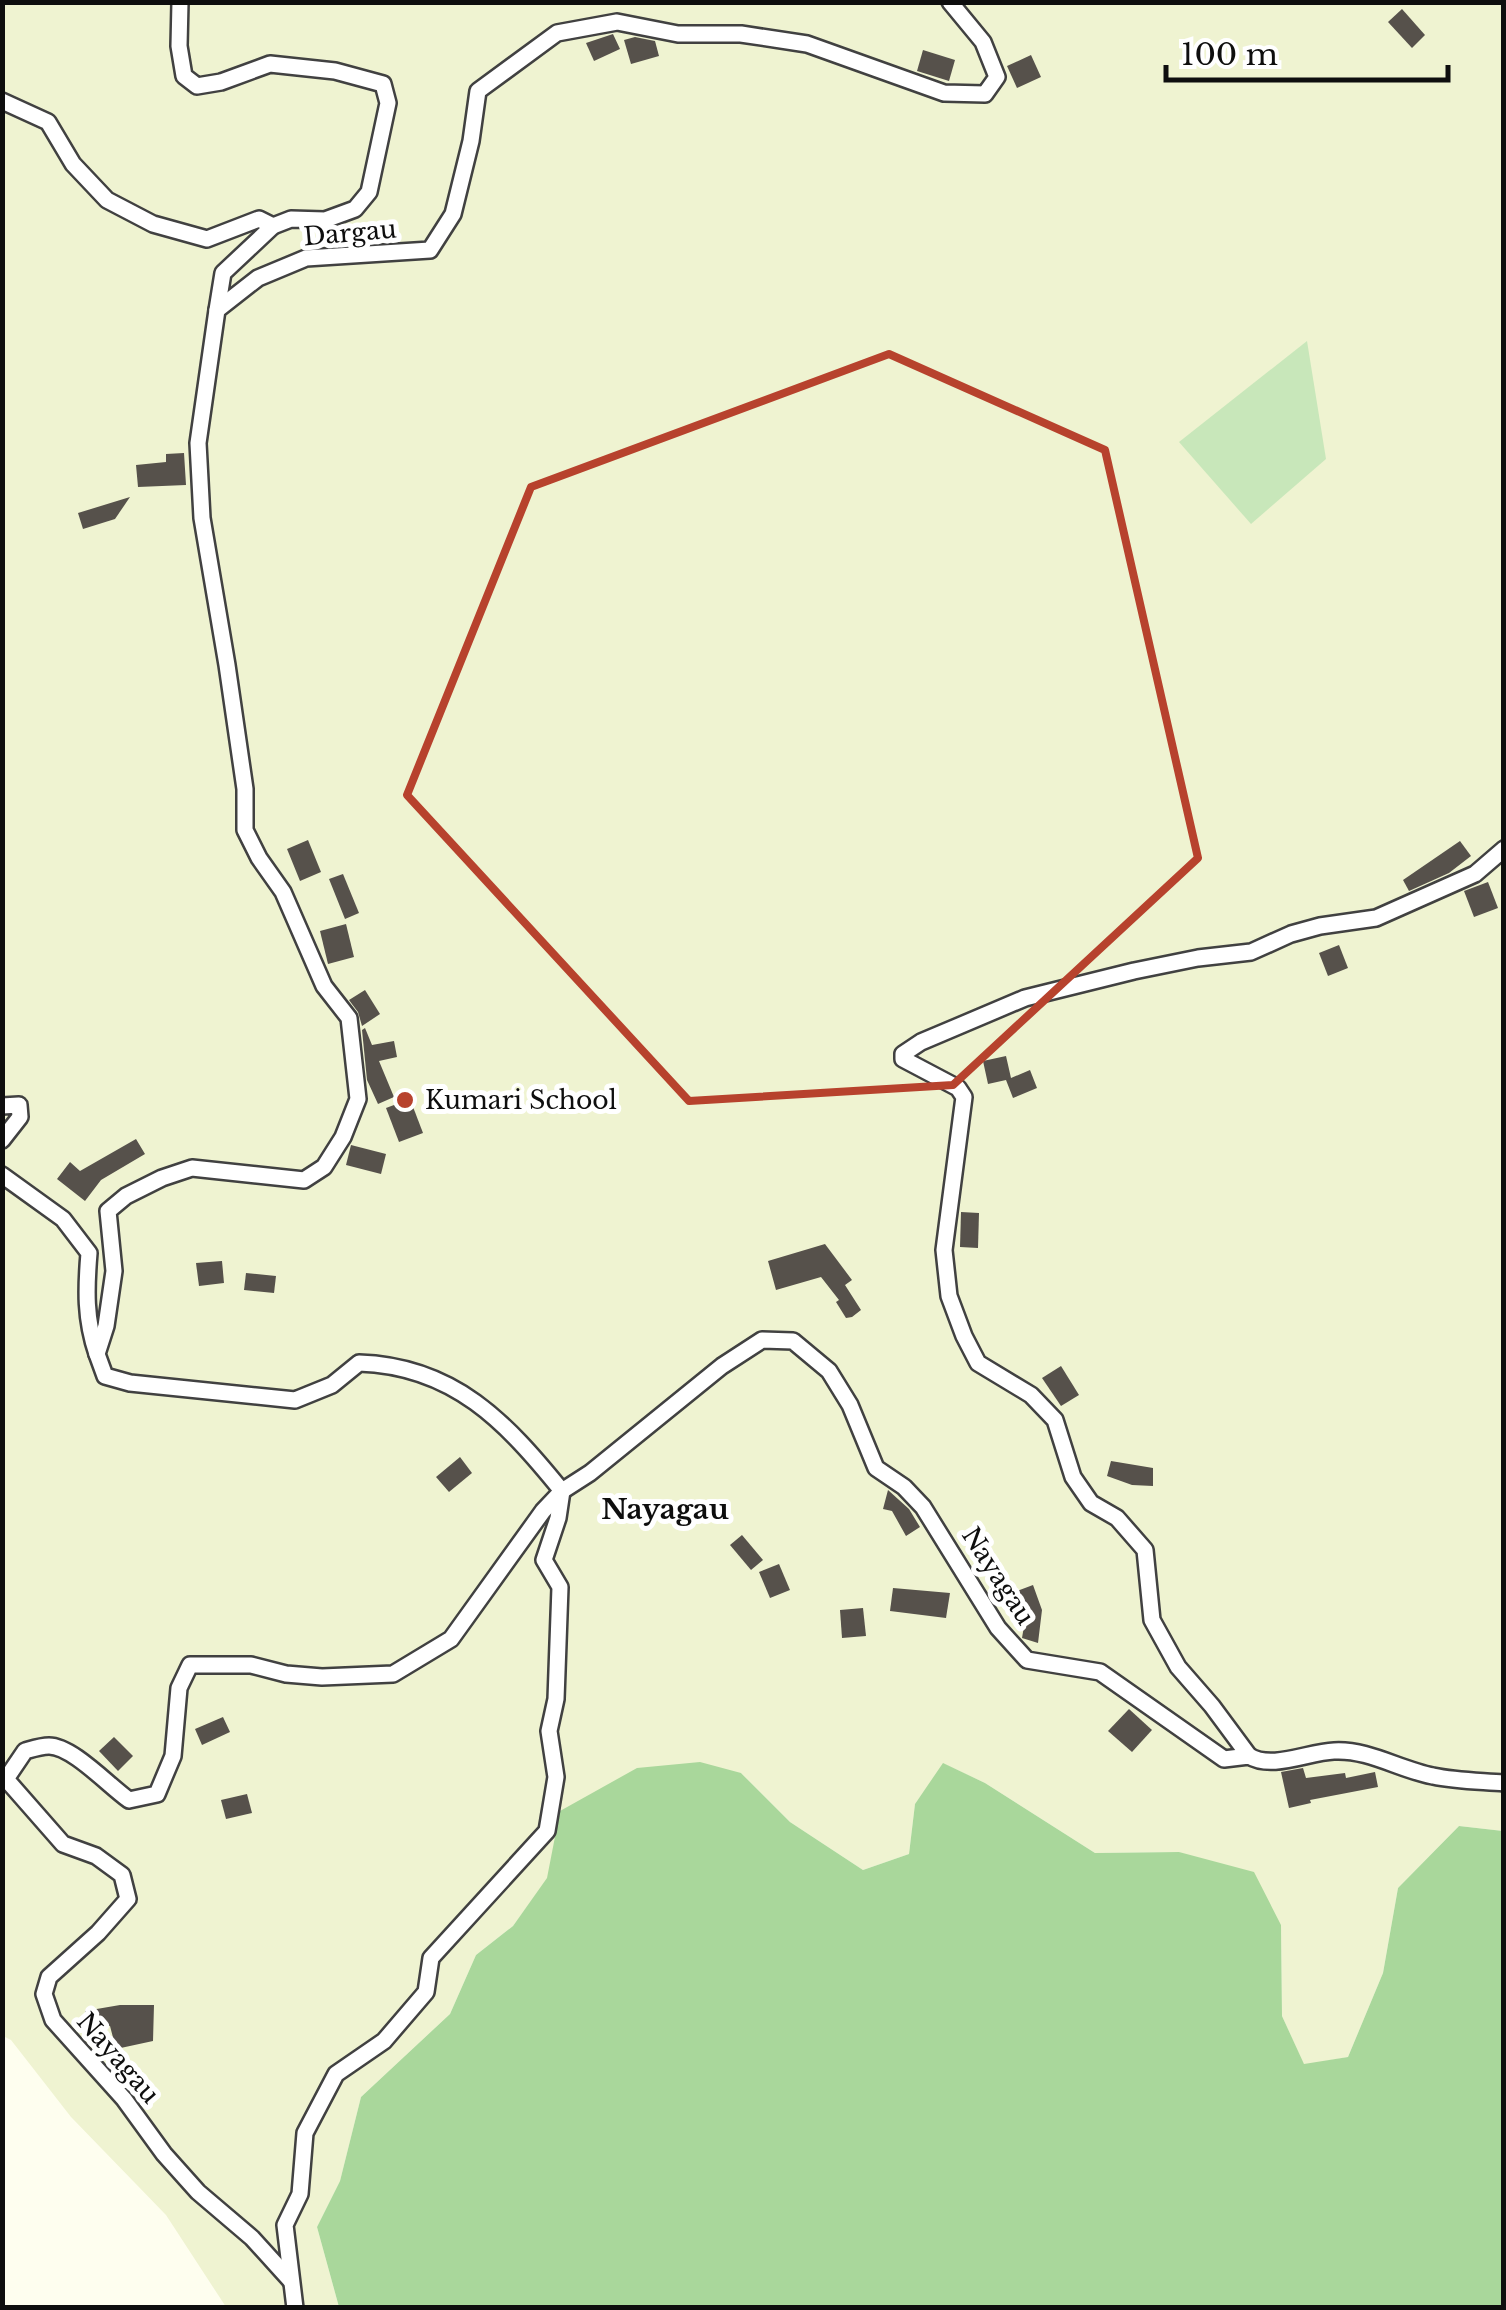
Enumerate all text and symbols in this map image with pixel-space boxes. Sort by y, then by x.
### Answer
scale bar [1166,20,1448,82]
text: 100 m [1181,36,1278,73]
street label: Dargau [302,213,398,253]
place label: Kumari School [425,1085,617,1116]
marker: Kumari School [394,1089,416,1111]
district label: Nayagau [601,1492,729,1527]
street label: Nayagau [955,1521,1041,1631]
street label: Nayagau [70,2006,166,2110]

